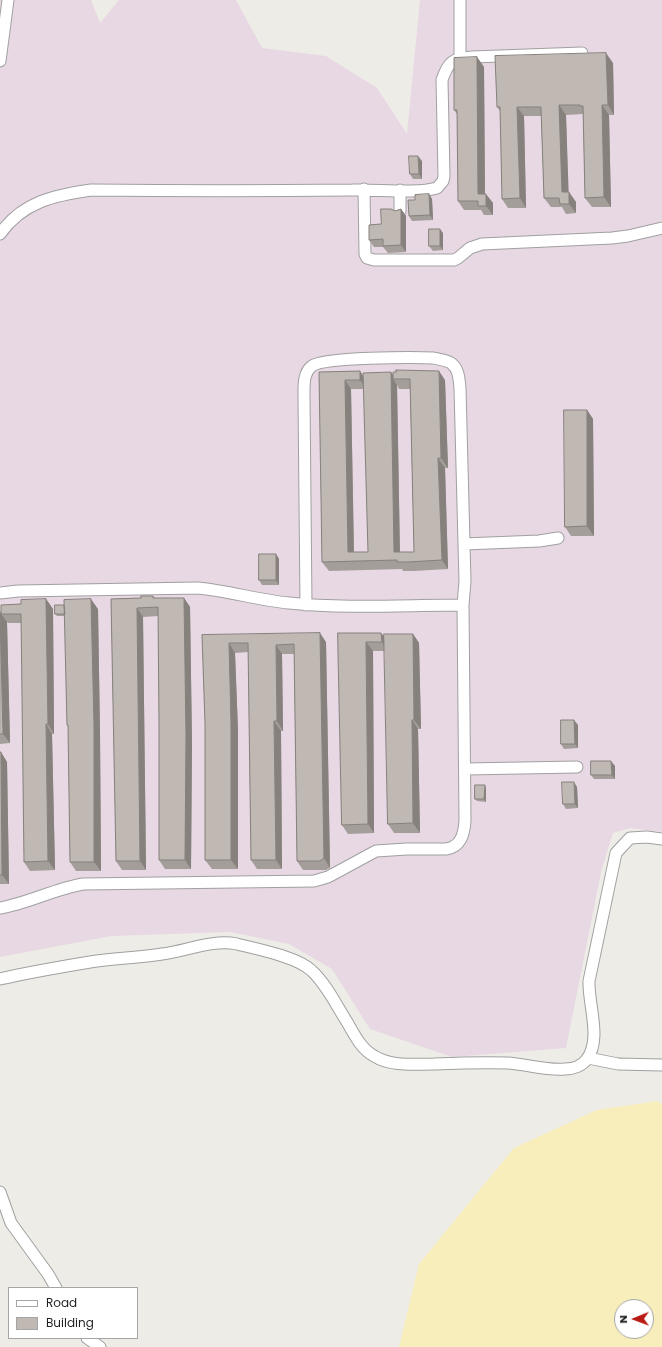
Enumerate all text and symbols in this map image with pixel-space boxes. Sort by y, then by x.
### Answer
legend [8,1287,138,1339]
text: Road [46,1294,77,1311]
north arrow [614,1299,654,1339]
text: Building [46,1314,94,1331]
text: N [615,1315,631,1323]

